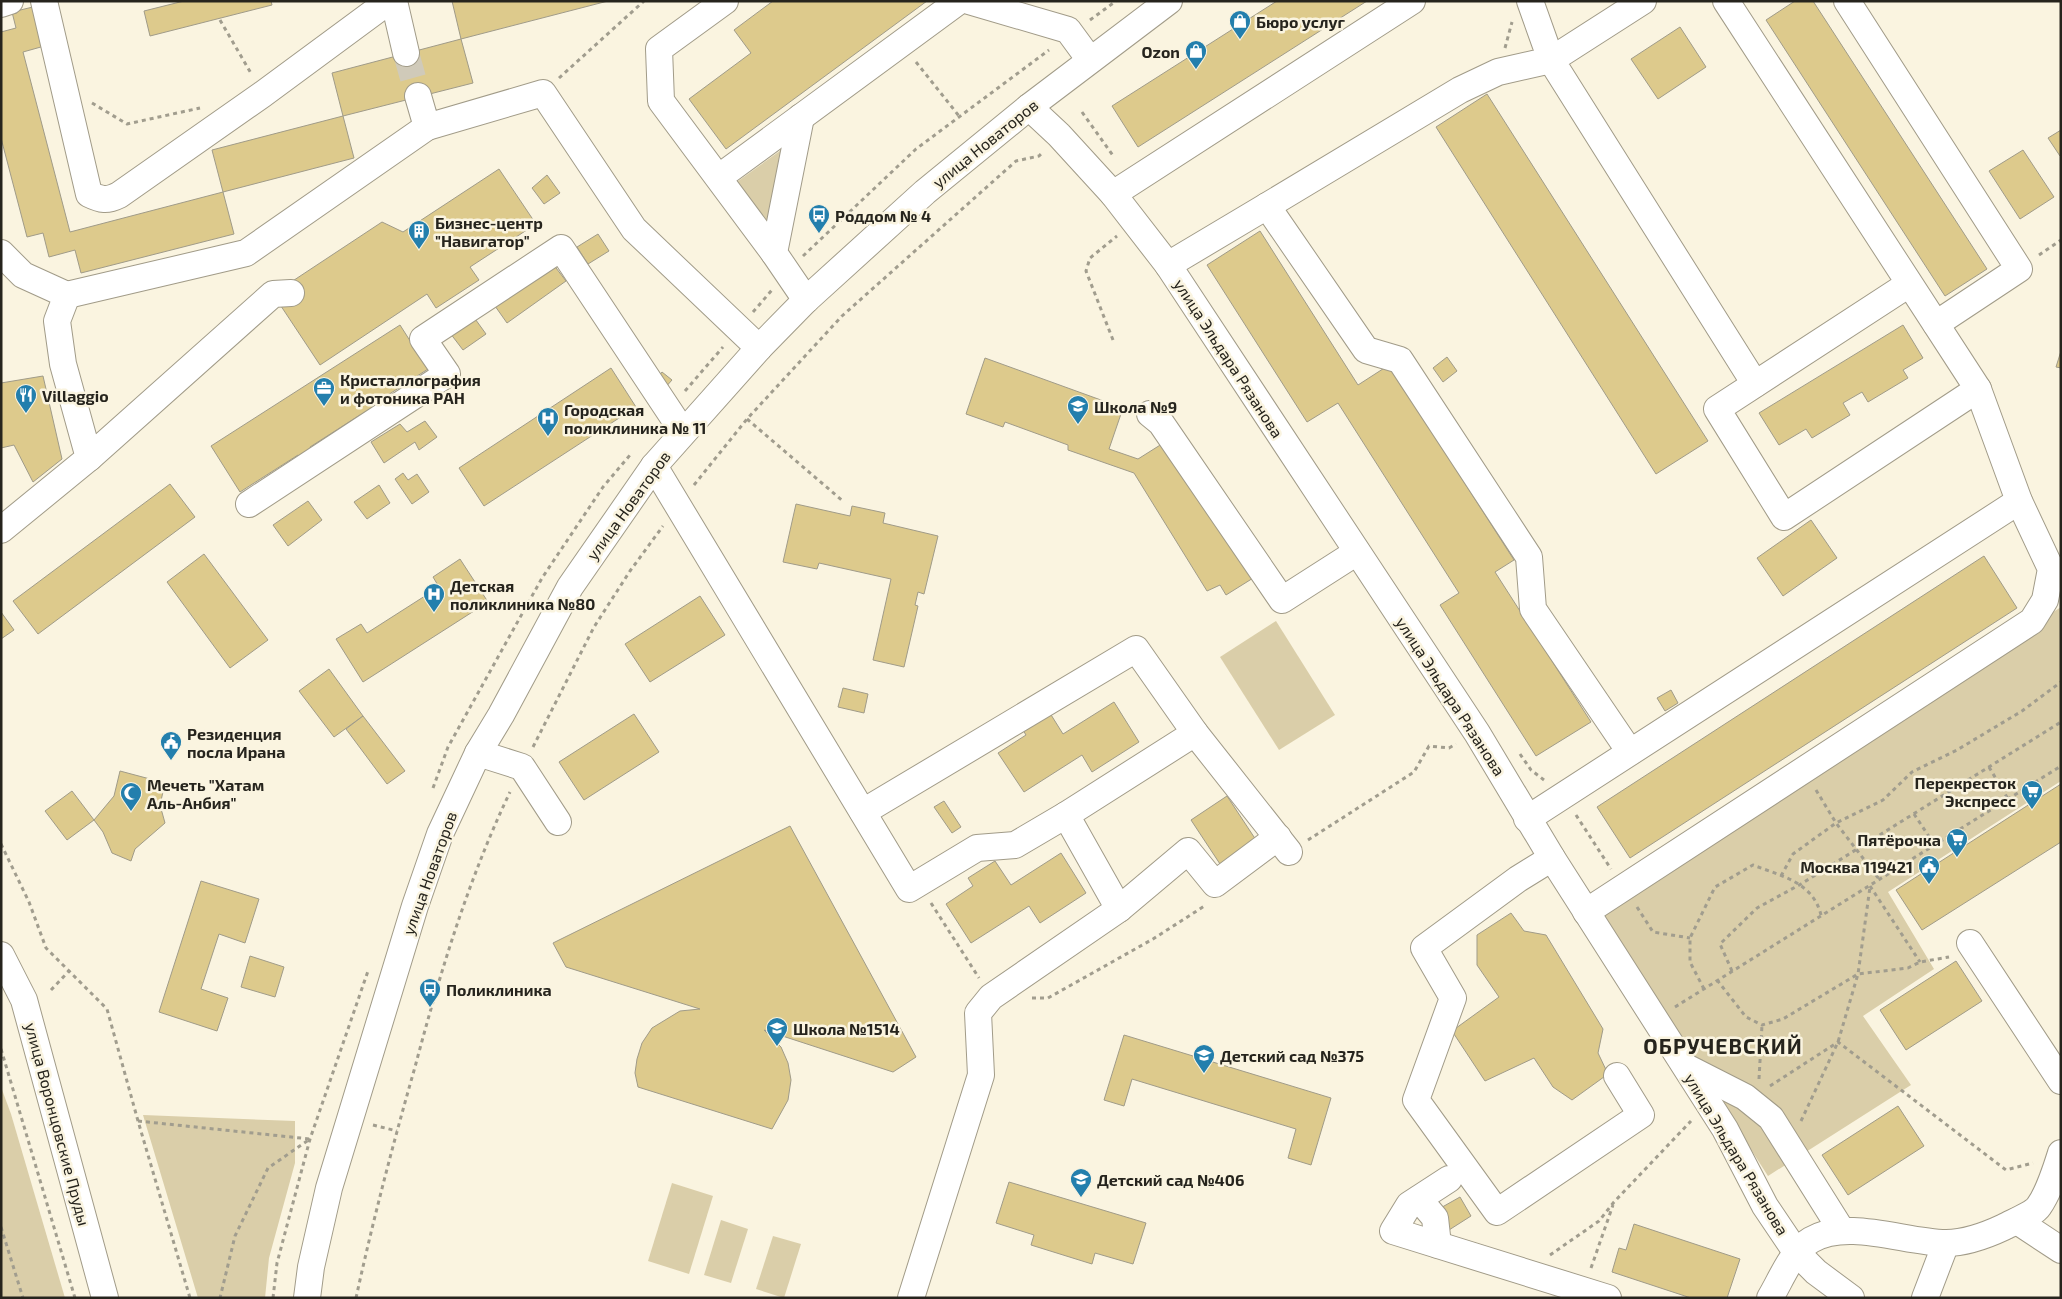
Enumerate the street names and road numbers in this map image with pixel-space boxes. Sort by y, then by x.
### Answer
street label: улица Новаторов [929,95,1042,192]
street label: улица Эльдара Рязанова [1170,275,1288,442]
street label: улица Новаторов [582,447,675,564]
street label: улица Эльдара Рязанова [1392,613,1510,780]
street label: улица Новаторов [398,809,461,938]
street label: улица Воронцовские Пруды [21,1020,94,1228]
street label: улица Эльдара Рязанова [1680,1070,1793,1239]

